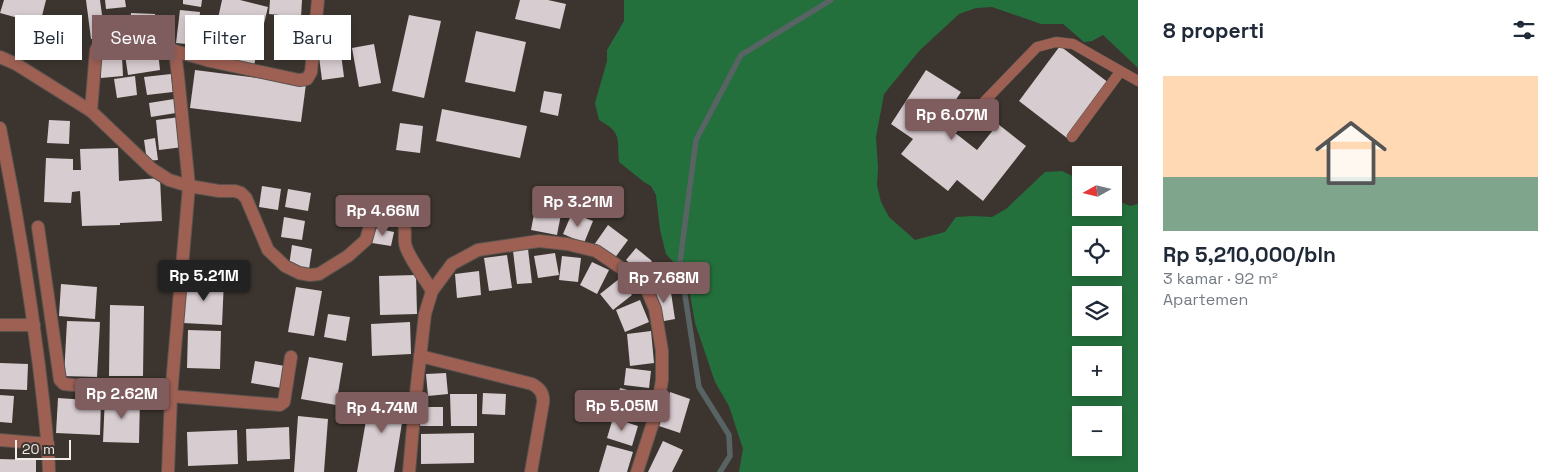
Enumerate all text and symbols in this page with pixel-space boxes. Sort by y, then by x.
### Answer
chip: Beli [15,15,82,60]
chip: Sewa [92,15,175,60]
chip: Filter [185,15,264,60]
chip: Baru [274,15,351,60]
icon: filters [1510,16,1538,44]
text: 8 properti [1163,17,1264,44]
pin: Rp 6.07M [900,98,1004,141]
text: Rp 6.07M [916,104,988,125]
icon: home [1306,108,1396,198]
north arrow [1072,166,1122,216]
map controls [1072,166,1122,456]
pin: Rp 3.21M [526,186,630,228]
text: Rp 3.21M [543,191,613,212]
pin: Rp 4.66M [331,194,435,237]
text: Rp 4.66M [346,200,420,221]
button: locate [1072,226,1122,276]
text: Rp 5,210,000/bln [1163,241,1336,268]
pin: Rp 5.21M [152,260,256,302]
pin: Rp 7.68M [612,262,716,304]
text: Rp 5.21M [169,265,239,286]
text: Rp 7.68M [629,267,699,288]
text: 3 kamar · 92 m² [1163,268,1278,289]
button: layers [1072,286,1122,336]
text: Apartemen [1163,289,1248,310]
button: + [1072,346,1122,396]
pin: Rp 2.62M [70,378,174,420]
text: Rp 2.62M [86,383,158,404]
pin: Rp 5.05M [570,390,674,432]
pin: Rp 4.74M [330,392,434,434]
text: Rp 5.05M [586,395,658,416]
text: Rp 4.74M [346,397,418,418]
button: − [1072,406,1122,456]
scale bar [15,437,71,460]
text: 20 m [22,440,55,458]

